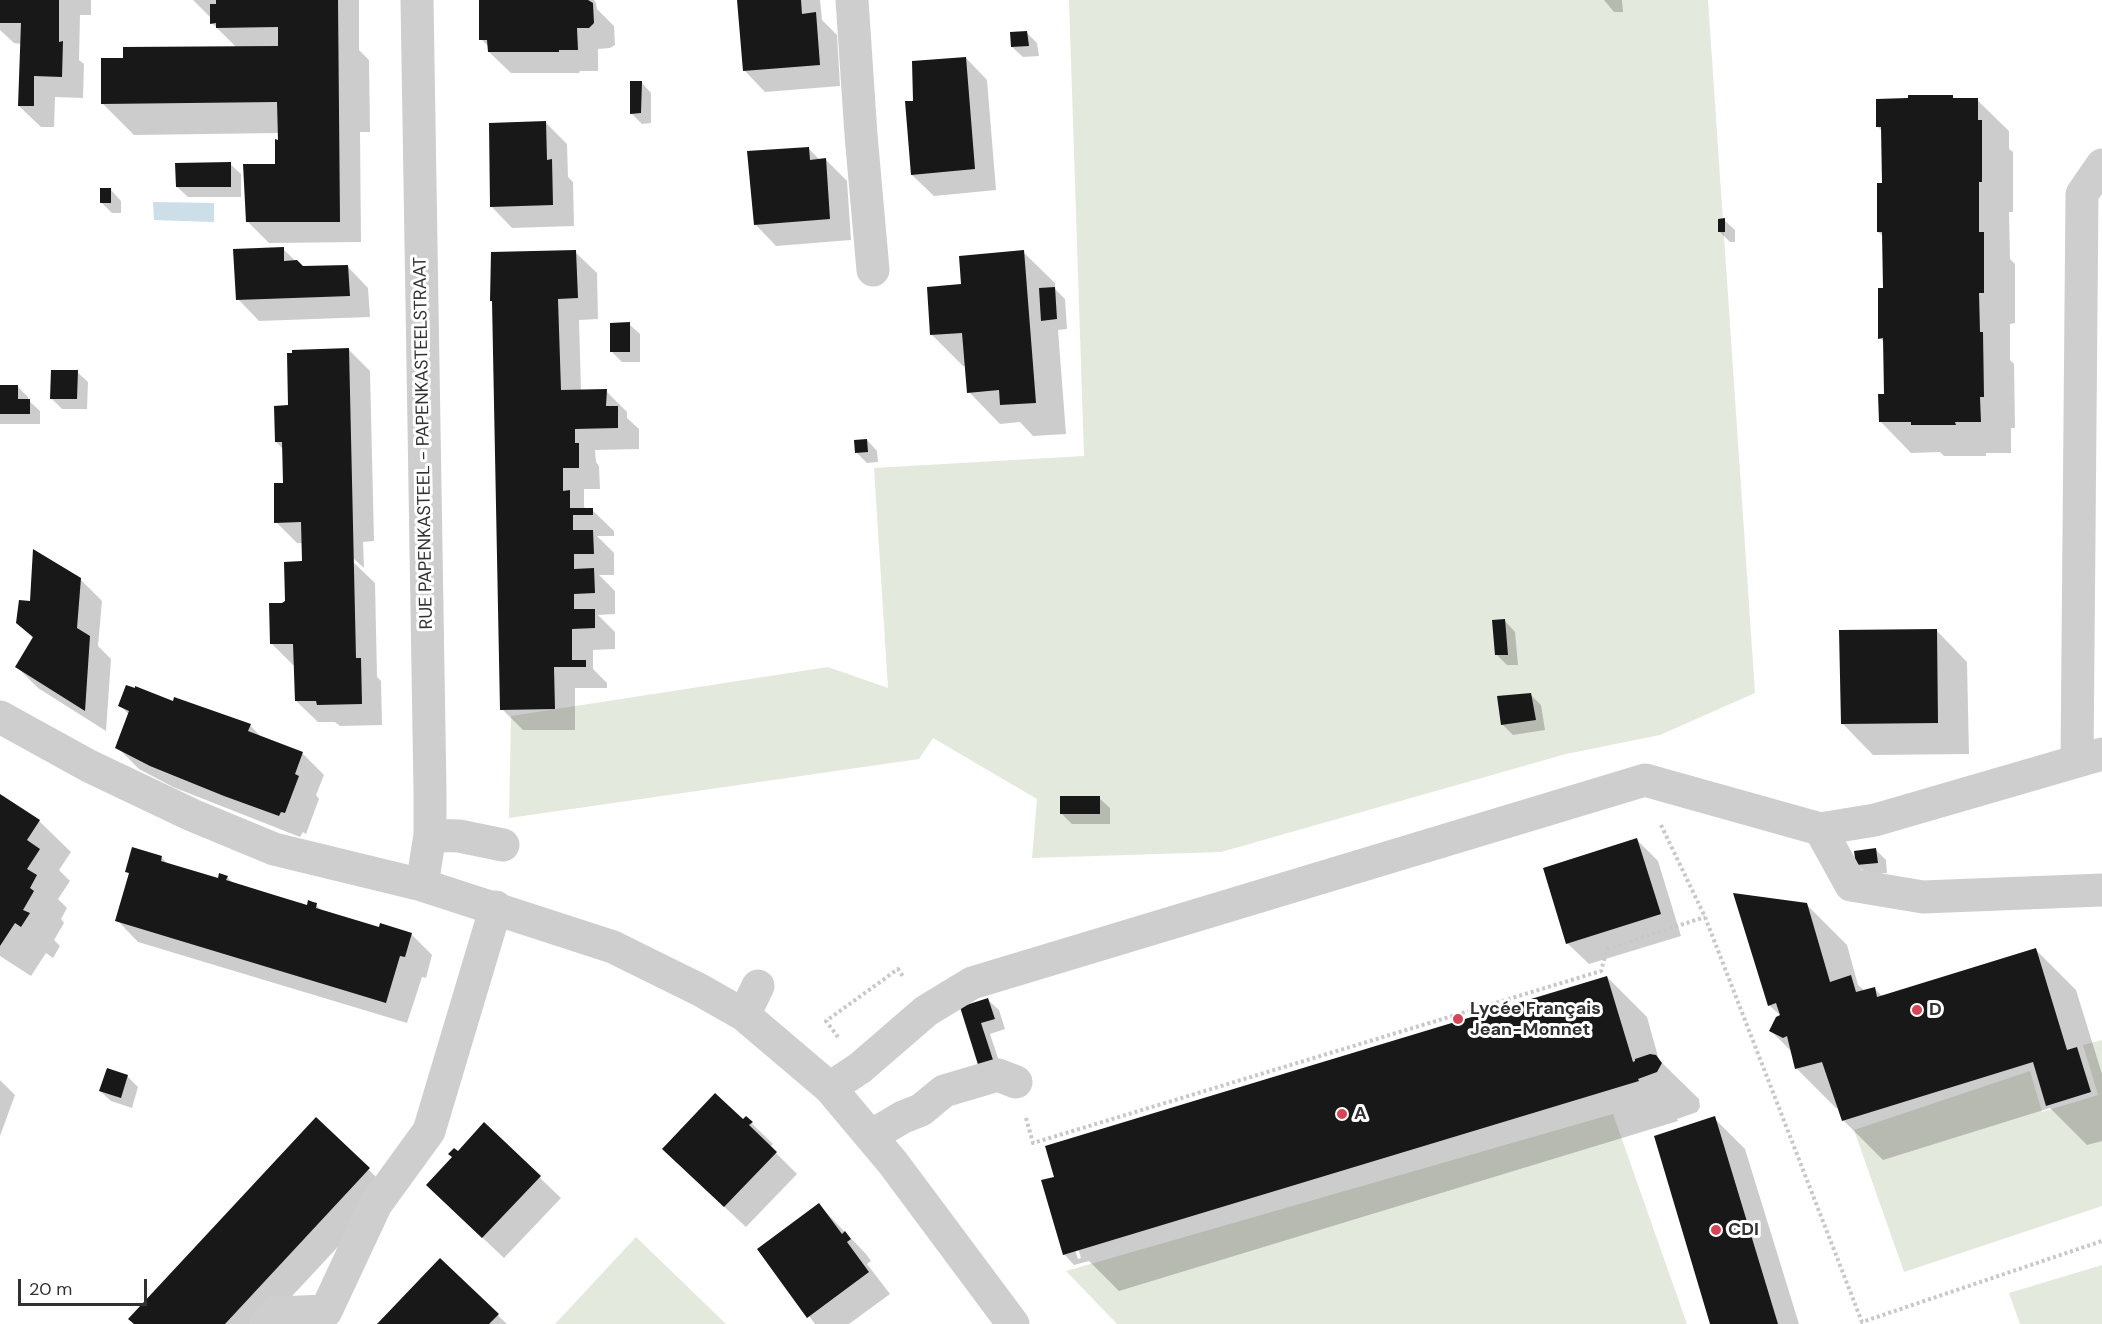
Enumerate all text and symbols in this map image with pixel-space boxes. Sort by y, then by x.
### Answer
street label: RUE PAPENKASTEEL - PAPENKASTEELSTRAAT [410,257,438,629]
place label: Lycée Français Jean-Monnet [1470,998,1601,1040]
place label: D [1929,999,1942,1021]
marker: D [1910,1003,1924,1017]
marker: Lycée Français Jean-Monnet [1451,1012,1465,1026]
place label: A [1354,1103,1367,1125]
marker: A [1335,1107,1349,1121]
place label: CDI [1728,1219,1759,1241]
marker: CDI [1709,1223,1723,1237]
scale bar [21,1267,150,1305]
text: 20 m [29,1277,72,1301]

